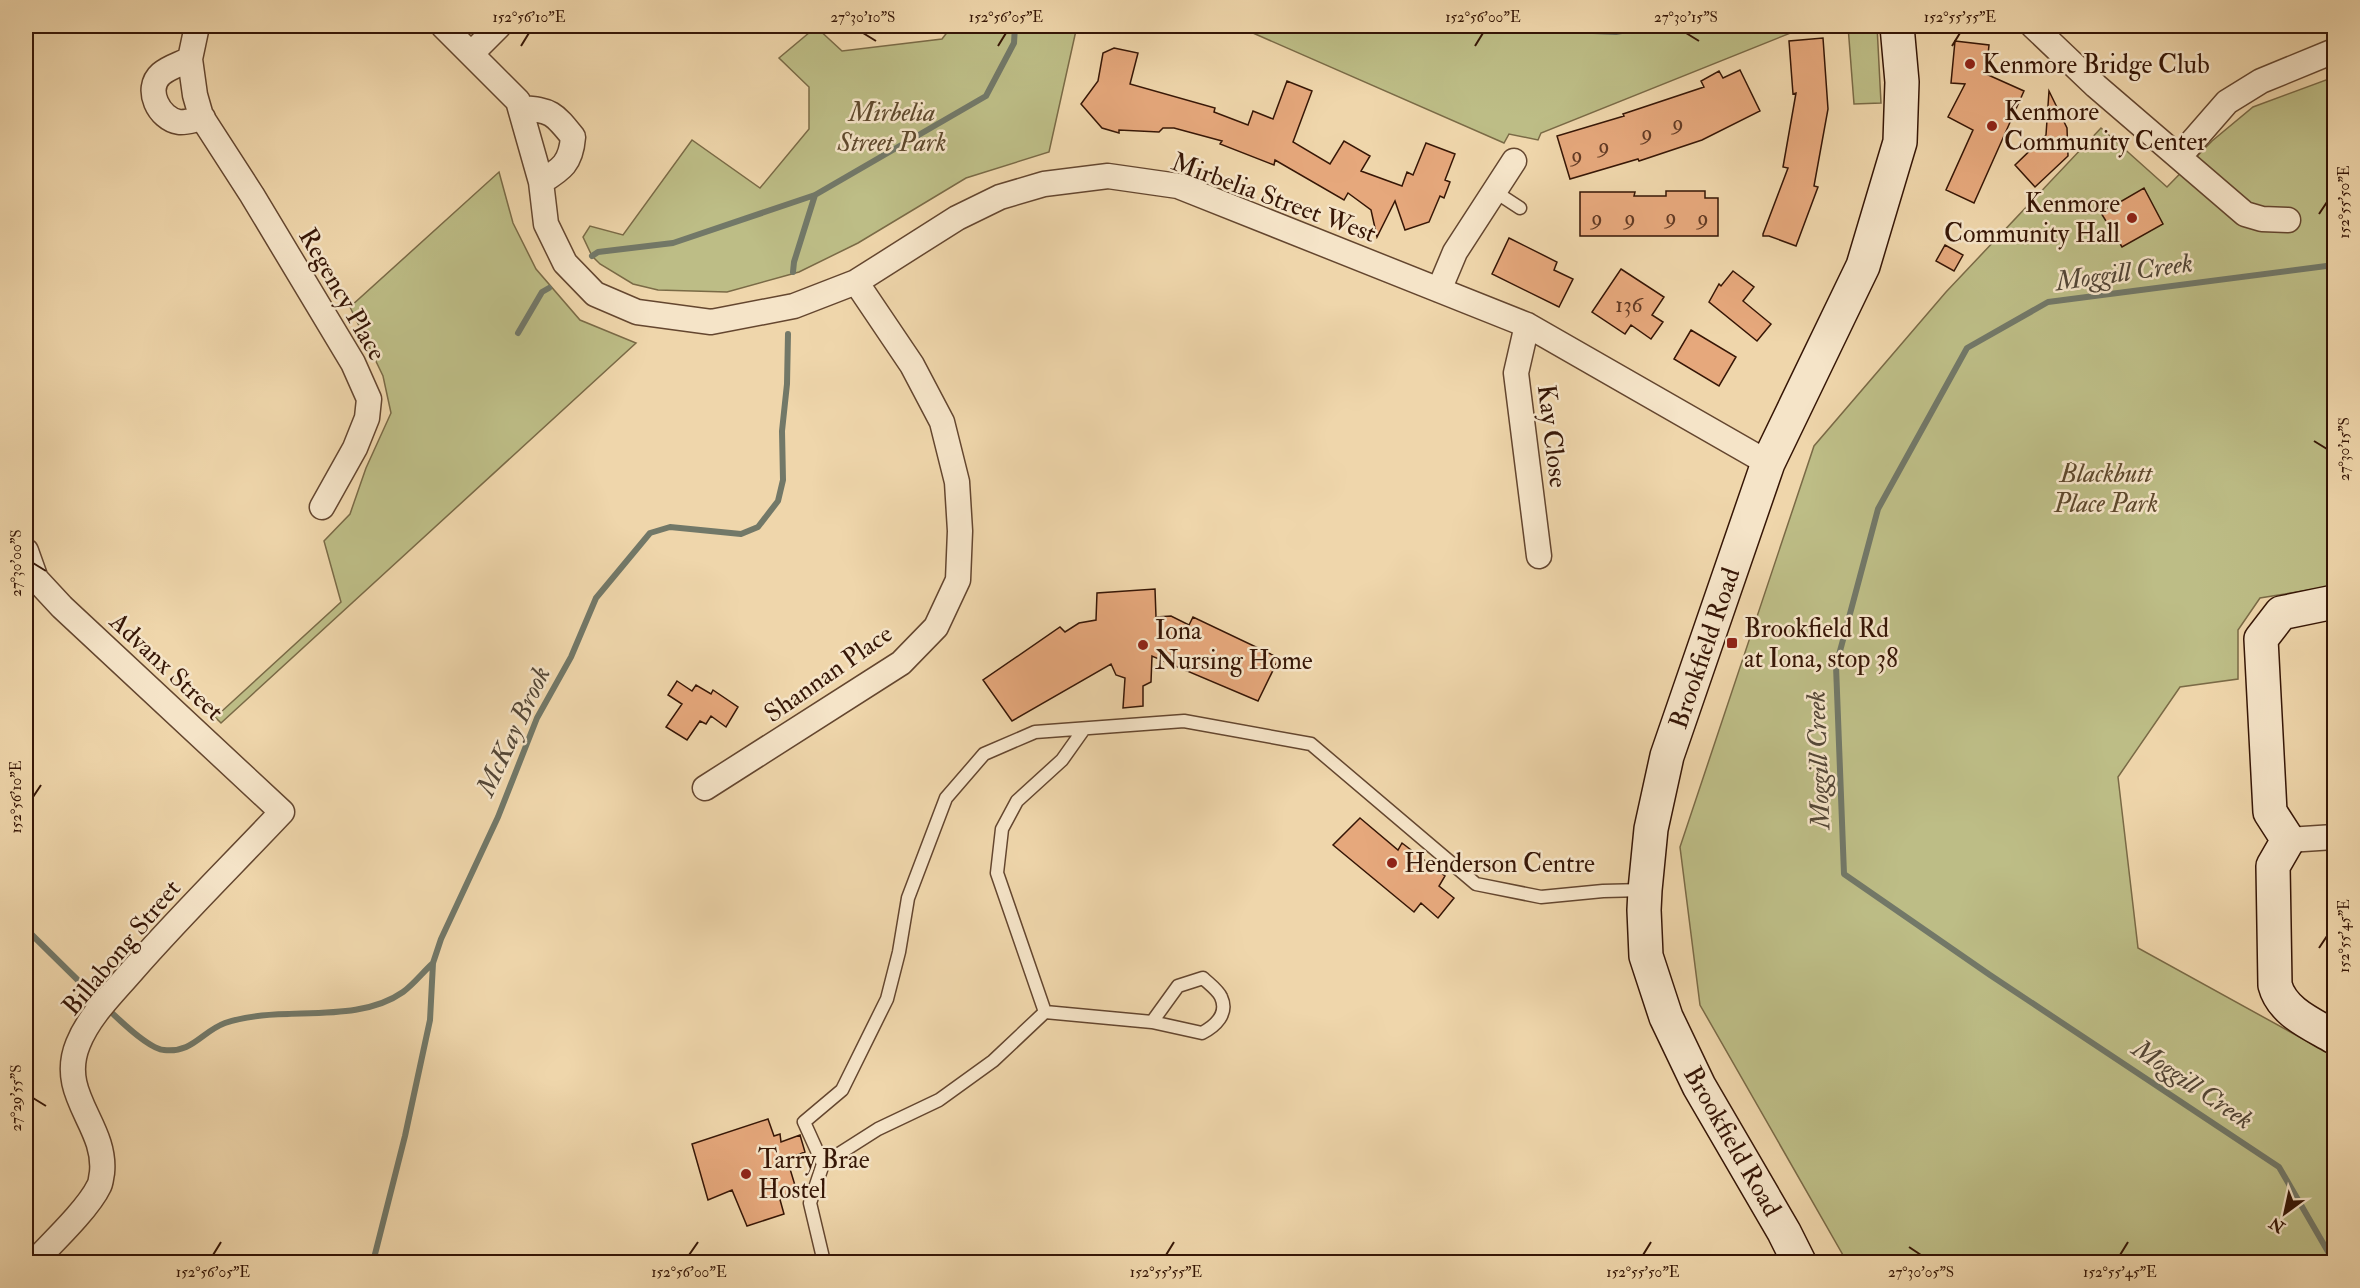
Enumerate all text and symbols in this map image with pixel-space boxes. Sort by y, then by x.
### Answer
text: 152°56'10"E [492,8,566,27]
text: 27°30'10"S [831,8,895,27]
text: 152°56'05"E [969,8,1043,27]
text: 152°56'00"E [1445,8,1521,27]
text: 27°30'15"S [1654,8,1718,27]
text: 152°55'55"E [1924,8,1996,27]
place label: Kenmore Bridge Club [1982,49,2210,81]
marker: Kenmore Bridge Club [1963,57,1977,71]
place label: Kenmore Community Center [2004,96,2207,158]
park label: Mirbelia Street Park [837,97,946,159]
house number: 9 [1670,109,1684,137]
house number: 9 [1639,119,1653,147]
marker: Kenmore Community Center [1985,119,1999,133]
house number: 9 [1596,132,1610,160]
house number: 9 [1569,141,1583,169]
street label: Mirbelia Street West [1167,146,1380,250]
text: 152°55'50"E [2335,165,2354,239]
place label: Kenmore Community Hall [1944,188,2120,250]
house number: 9 [1663,203,1677,231]
house number: 9 [1589,204,1603,232]
house number: 9 [1622,204,1636,232]
house number: 9 [1695,204,1709,232]
marker: Kenmore Community Hall [2125,211,2139,225]
street label: Regency Place [291,223,393,367]
water label: Moggill Creek [2051,247,2195,299]
house number: 136 [1615,291,1645,319]
street label: Kay Close [1530,383,1574,490]
text: 27°30'15"S [2335,417,2354,481]
park label: Blackbutt Place Park [2053,458,2158,520]
text: 27°30'00"S [7,529,26,597]
street label: Brookfield Road [1662,563,1748,733]
street label: Advanx Street [102,605,230,728]
place label: Brookfield Rd at Iona, stop 38 [1744,613,1898,676]
place label: Iona Nursing Home [1155,615,1313,677]
street label: Shannan Place [758,618,899,730]
marker: Brookfield Rd at Iona, stop 38 [1725,636,1739,650]
marker: Iona Nursing Home [1136,638,1150,652]
water label: McKay Brook [468,661,558,803]
water label: Moggill Creek [1800,690,1837,832]
text: 152°56'10"E [7,760,26,834]
place label: Henderson Centre [1404,848,1595,880]
marker: Henderson Centre [1385,856,1399,870]
street label: Billabong Street [56,873,188,1022]
text: 152°55'45"E [2335,899,2354,973]
water label: Moggill Creek [2124,1031,2259,1137]
street label: Brookfield Road [1676,1061,1788,1223]
text: 27°29'55"S [7,1065,26,1131]
place label: Tarry Brae Hostel [758,1144,870,1206]
marker: Tarry Brae Hostel [739,1167,753,1181]
north arrow [2255,1183,2315,1243]
text: N [2265,1212,2290,1238]
text: 152°56'05"E [176,1263,250,1282]
text: 152°56'00"E [651,1263,727,1282]
text: 152°55'55"E [1130,1263,1202,1282]
text: 152°55'50"E [1606,1263,1680,1282]
text: 27°30'05"S [1888,1263,1954,1282]
text: 152°55'45"E [2083,1263,2157,1282]

